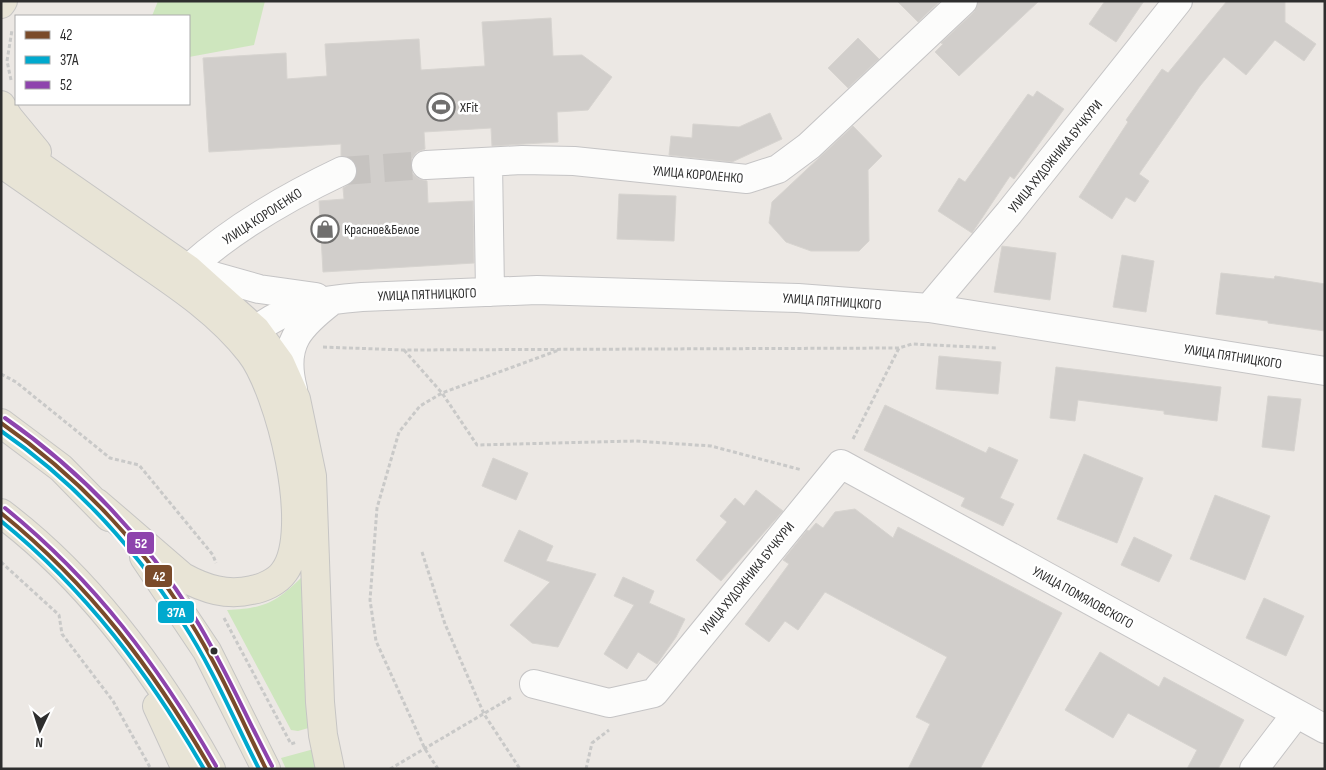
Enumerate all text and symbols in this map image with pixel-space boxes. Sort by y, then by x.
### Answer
legend [15,15,190,105]
text: 42 [60,26,73,45]
text: 37А [60,51,79,70]
text: 52 [60,76,72,95]
sports icon: XFit [426,92,456,122]
street label: УЛИЦА ХУДОЖНИКА БУЧКУРИ [1005,96,1106,216]
place label: XFit [459,99,478,116]
street label: УЛИЦА КОРОЛЕНКО [652,162,744,187]
street label: УЛИЦА КОРОЛЕНКО [219,184,305,248]
shop icon: Красное&Белое [310,214,340,244]
place label: Красное&Белое [344,221,419,238]
street label: УЛИЦА ПЯТНИЦКОГО [377,284,477,305]
street label: УЛИЦА ПЯТНИЦКОГО [782,290,882,313]
street label: УЛИЦА ПЯТНИЦКОГО [1183,340,1283,373]
street label: УЛИЦА ХУДОЖНИКА БУЧКУРИ [697,518,798,638]
line badge: 52 [126,531,155,555]
text: 52 [135,535,147,552]
street label: УЛИЦА ПОМЯЛОВСКОГО [1029,563,1136,632]
line badge: 42 [144,564,173,588]
text: 42 [153,568,165,585]
line badge: 37А [157,600,195,624]
text: 37А [167,604,186,621]
unlabelled marker [209,646,219,656]
north arrow [15,705,65,755]
text: N [35,734,43,751]

